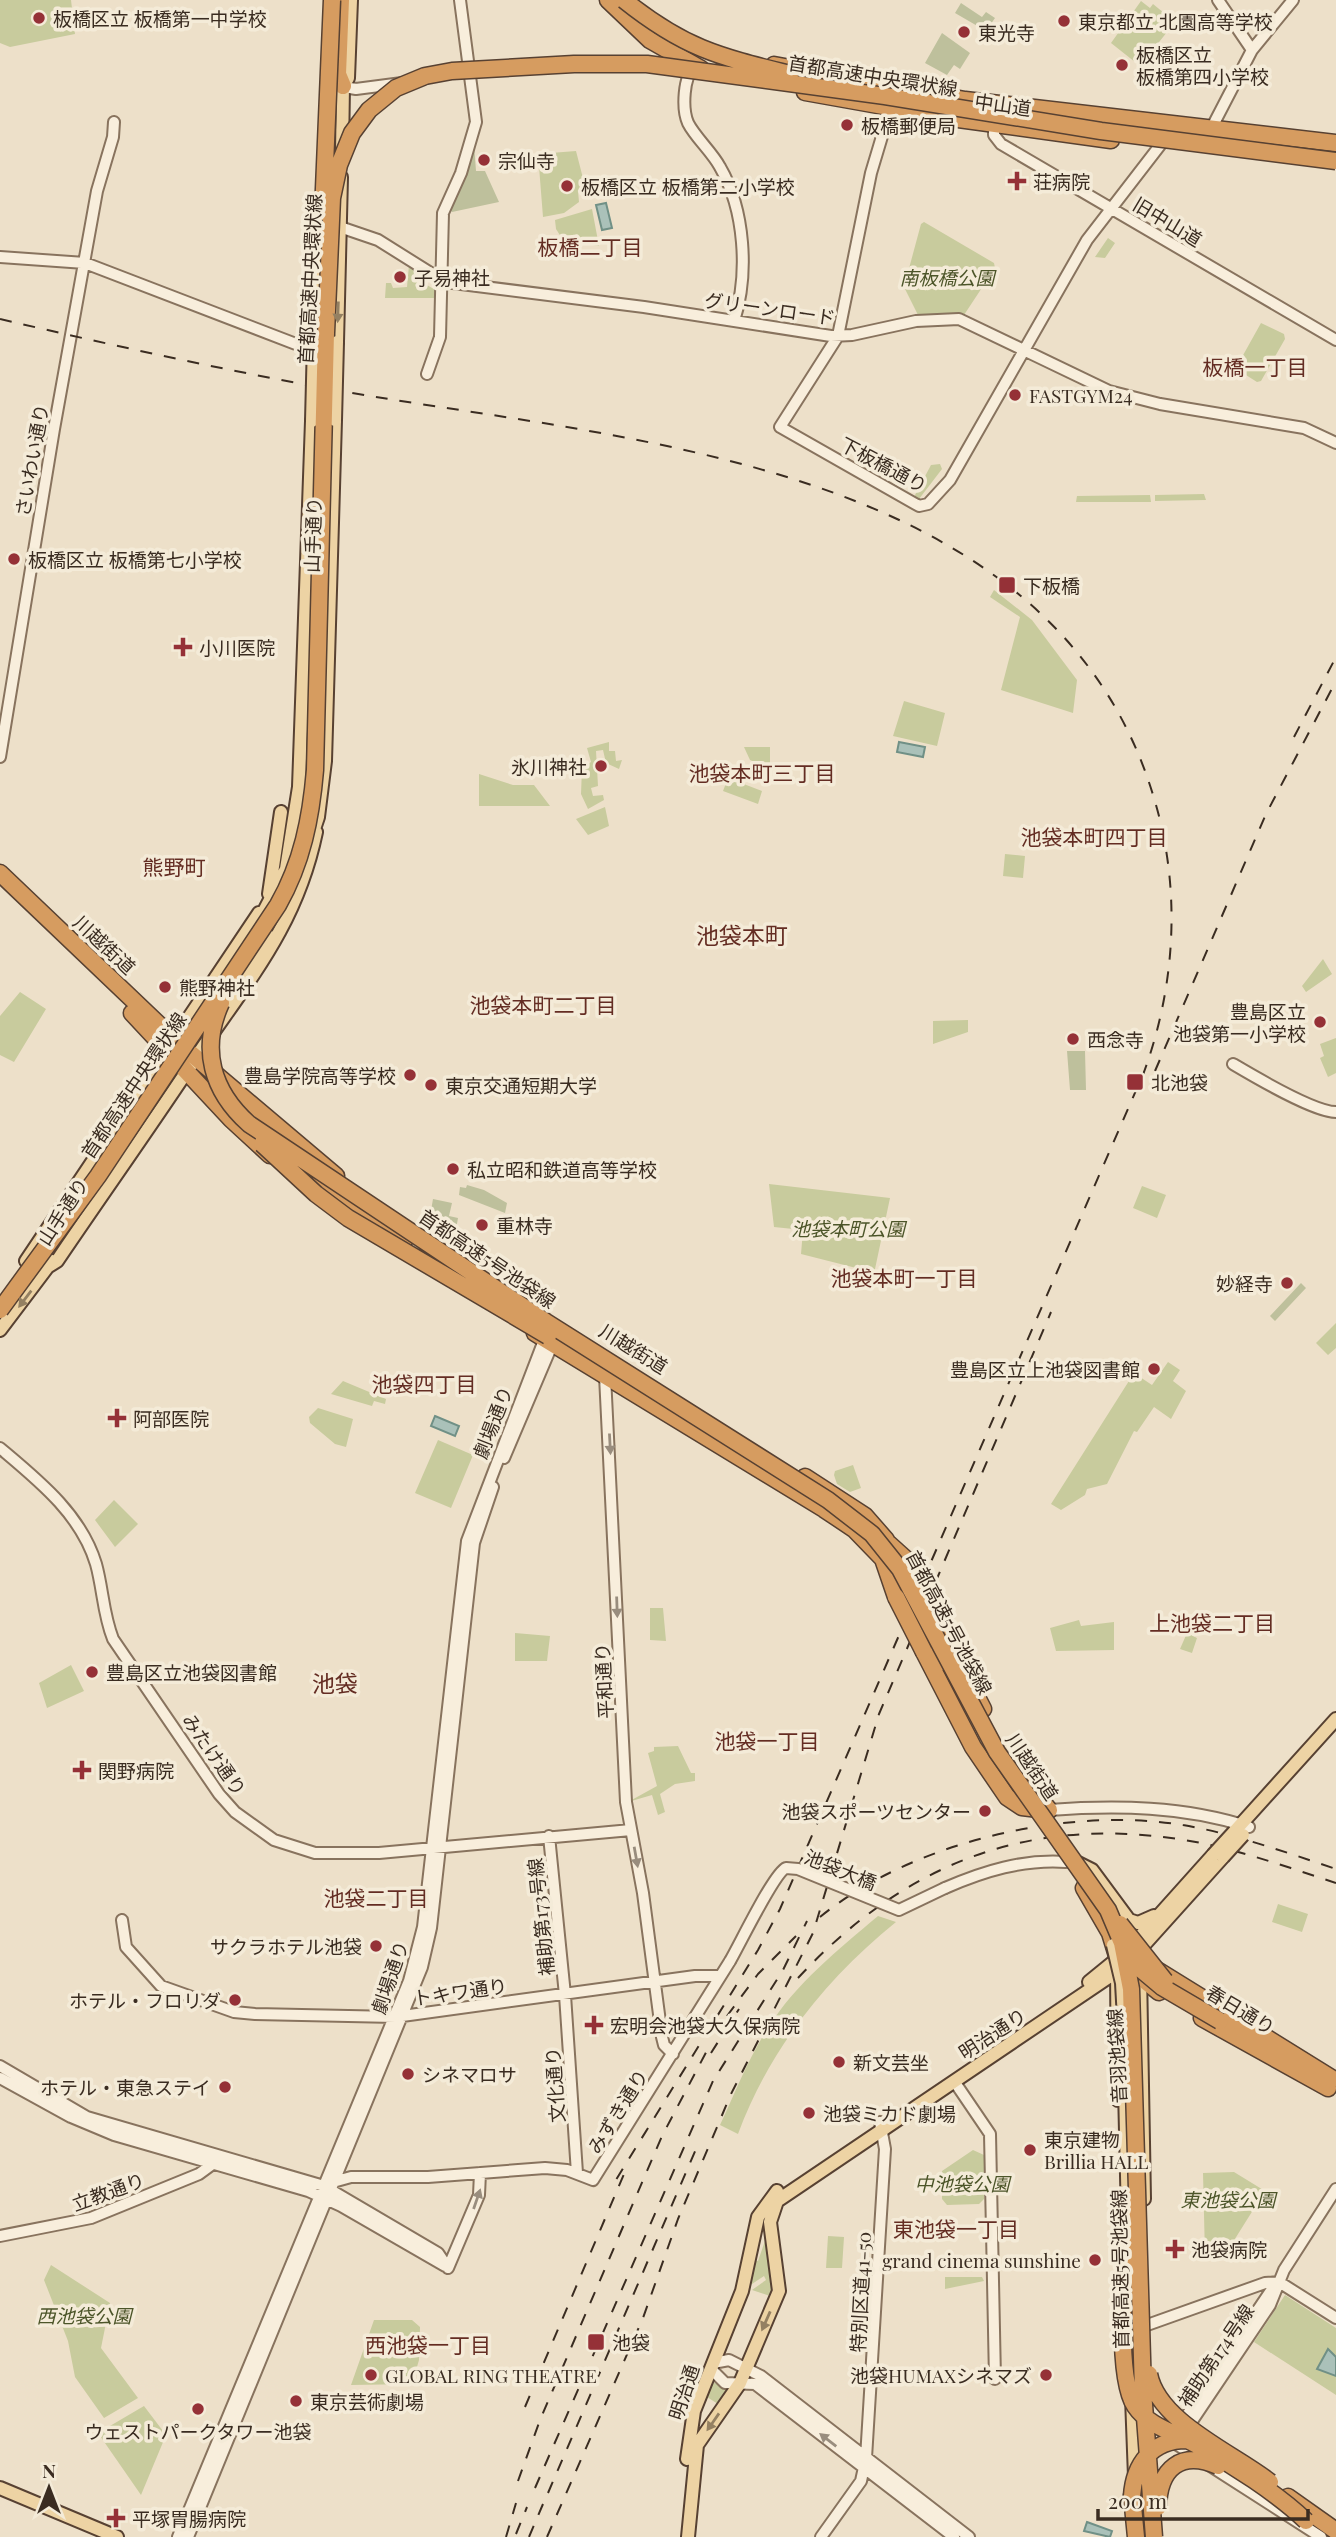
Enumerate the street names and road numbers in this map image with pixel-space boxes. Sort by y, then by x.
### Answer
street label: 首都高速中央環状線 [787,49,959,101]
street label: 中山道 [973,87,1033,121]
street label: 旧中山道 [1129,190,1207,252]
street label: 首都高速中央環状線 [292,193,326,365]
street label: グリーンロード [703,286,837,330]
street label: さいわい通り [8,402,54,518]
street label: 下板橋通り [836,430,932,498]
street label: 山手通り [298,497,326,573]
street label: 川越街道 [68,909,142,979]
street label: 首都高速中央環状線 [74,1007,192,1163]
street label: 山手通り [30,1172,94,1250]
street label: 首都高速5号池袋線 [414,1203,562,1313]
street label: 川越街道 [595,1317,673,1379]
street label: 劇場通り [466,1382,518,1462]
street label: 首都高速5号池袋線 [901,1545,999,1699]
street label: 平和通り [588,1642,618,1720]
street label: みたけ通り [177,1708,253,1800]
street label: 川越街道 [1001,1727,1065,1805]
street label: 池袋大橋 [801,1843,881,1895]
street label: 補助第173号線 [521,1857,559,1977]
street label: 劇場通り [364,1937,414,2017]
street label: トキワ通り [411,1972,509,2010]
street label: 春日通り [1202,1978,1280,2040]
street label: 明治通り [953,2001,1031,2065]
street label: 音羽池袋線 [1101,2008,1131,2104]
street label: 文化通り [538,2046,570,2124]
street label: みずき通り [581,2064,653,2158]
street label: 立教通り [68,2166,148,2216]
street label: 首都高速5号池袋線 [1105,2189,1133,2349]
street label: 特別区道41-50 [844,2231,876,2353]
street label: 補助第174号線 [1171,2299,1259,2411]
street label: 明治通 [662,2361,704,2423]

